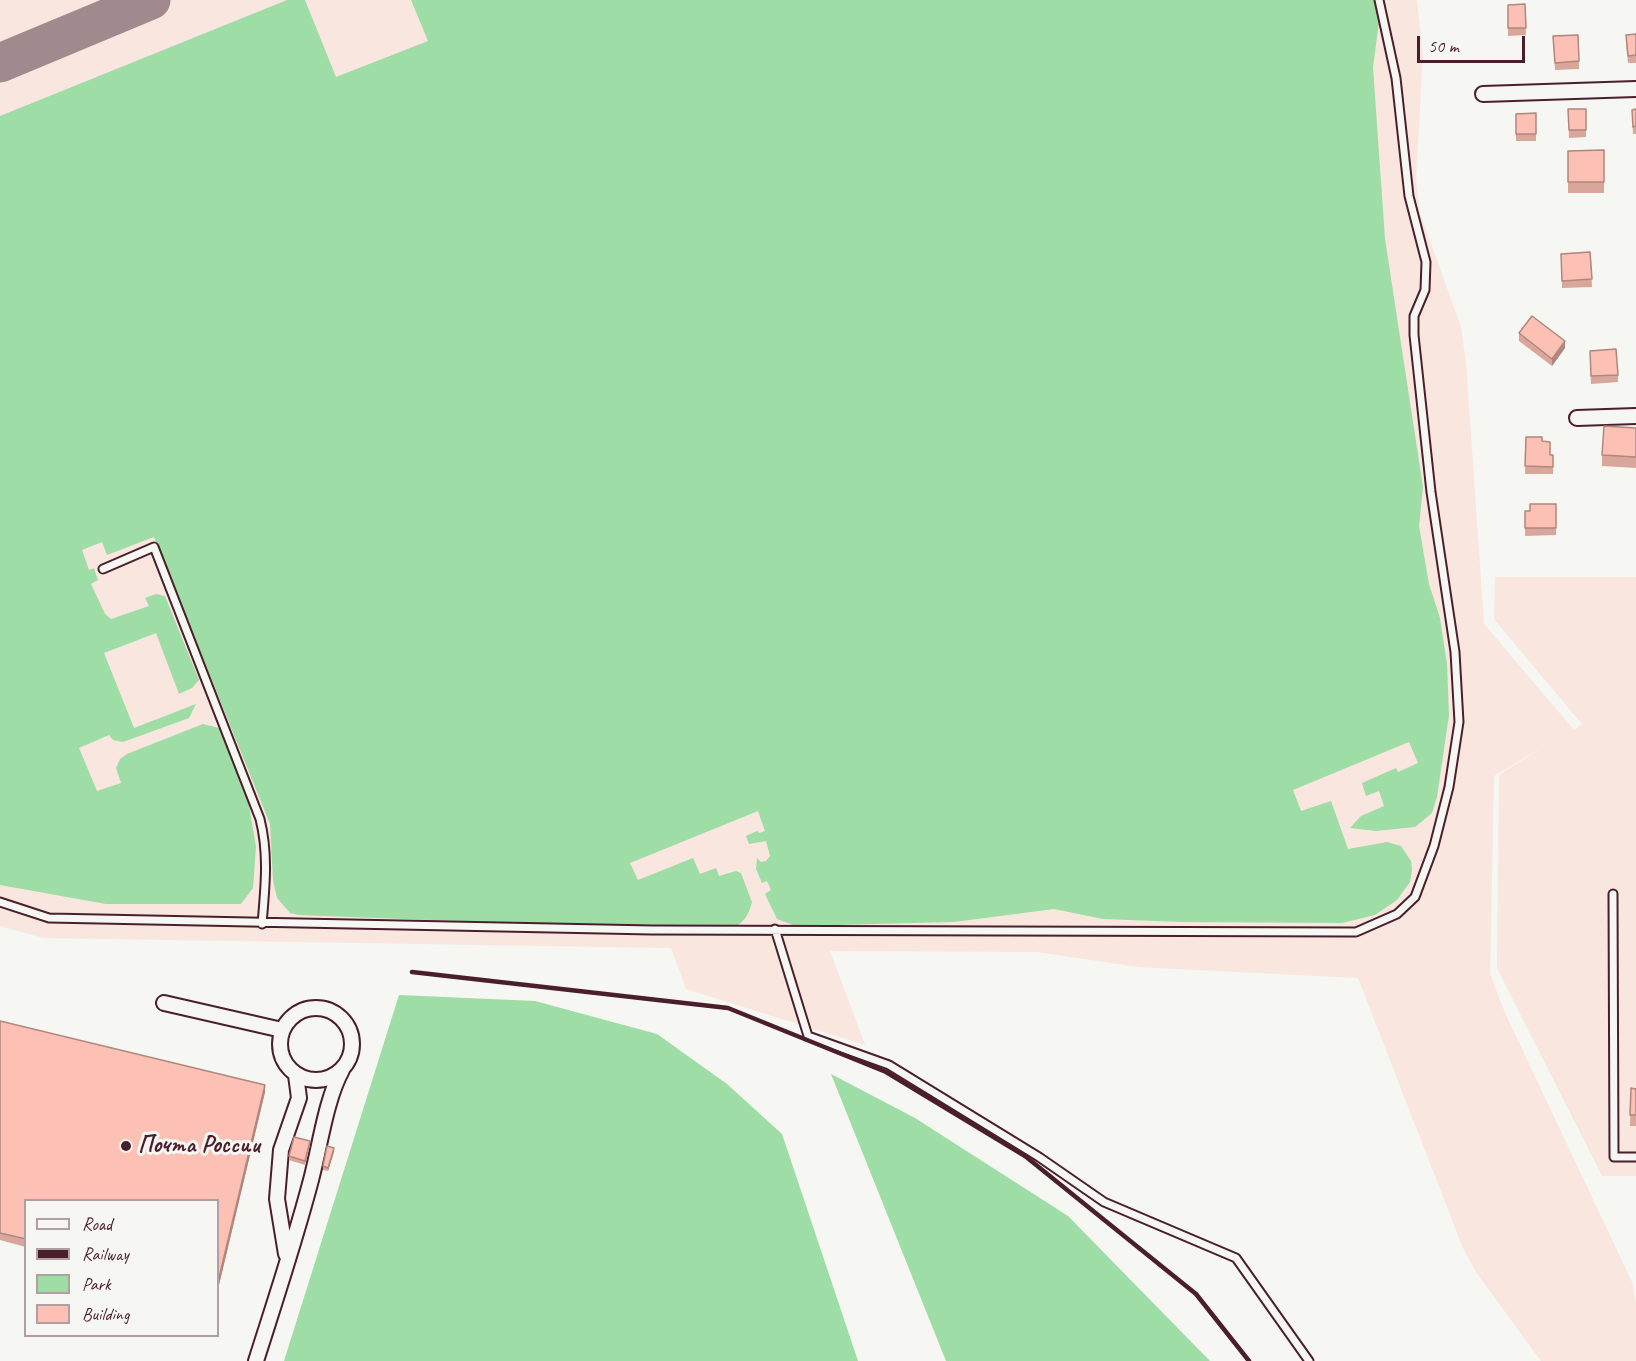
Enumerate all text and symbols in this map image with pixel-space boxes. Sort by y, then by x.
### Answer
scale bar [1420,24,1528,62]
text: 50 m [1428,35,1459,57]
place label: Почта России [138,1132,260,1160]
marker: Почта России [119,1139,133,1153]
legend [24,1199,219,1337]
text: Road [82,1213,112,1235]
text: Railway [82,1243,129,1265]
text: Park [82,1273,111,1295]
text: Building [82,1303,129,1325]

